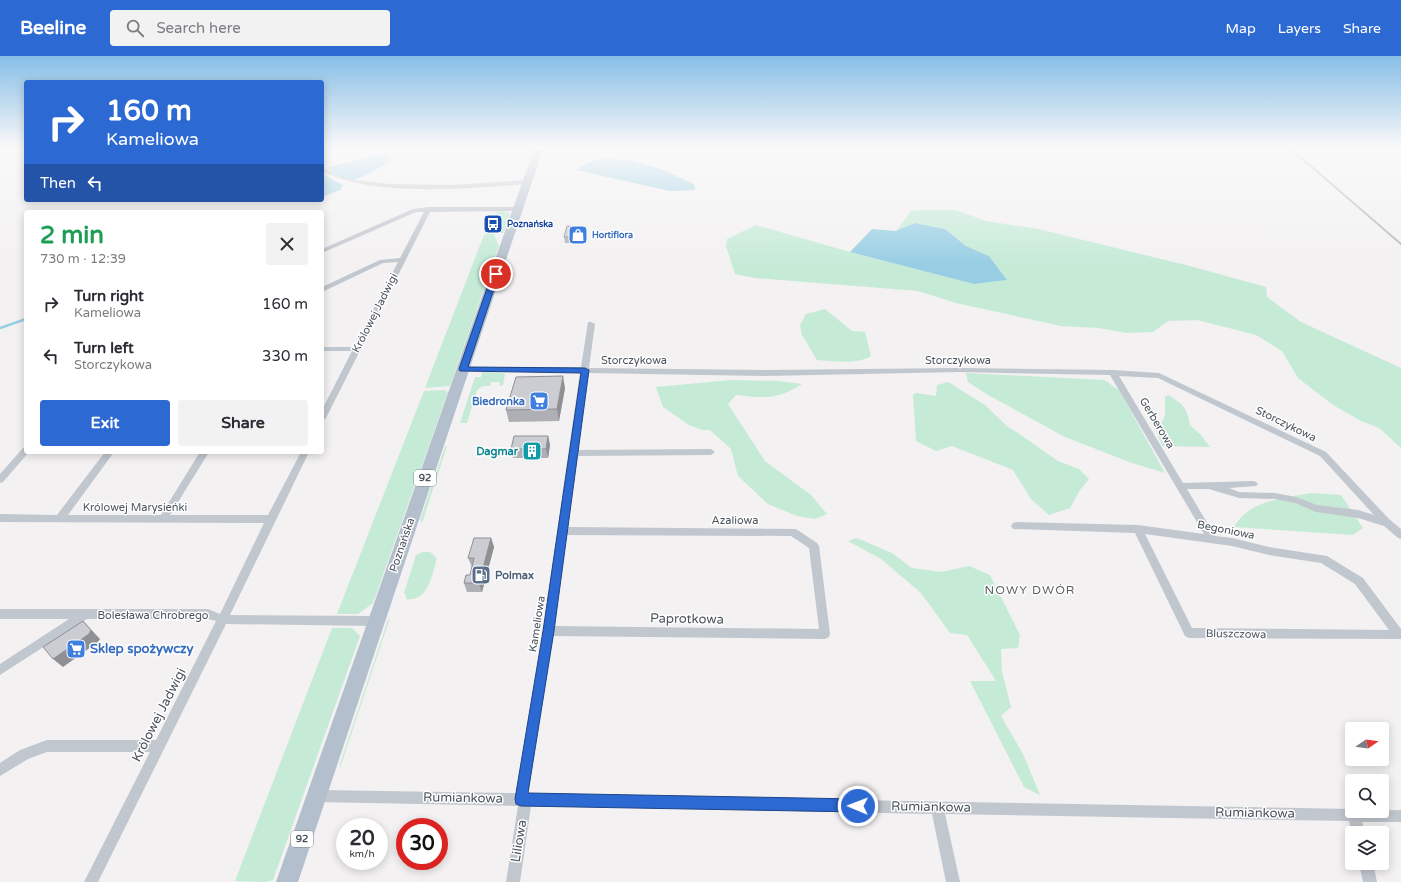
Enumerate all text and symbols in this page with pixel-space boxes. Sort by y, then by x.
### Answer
search box [110,10,390,46]
text: Beeline [20,17,86,39]
icon: search [124,17,146,39]
text: Search here [156,19,241,37]
text: Map [1226,20,1256,37]
text: Layers [1278,20,1321,37]
text: Share [1343,20,1381,37]
text: 160 m [106,94,192,128]
icon: right [40,96,92,148]
text: Kameliowa [106,128,199,150]
icon: left [84,172,106,194]
text: Then [40,174,76,192]
bus stop icon: Poznańska [482,213,504,235]
place label: Poznańska [507,219,553,230]
text: 2 min [40,221,104,250]
button: close [266,223,308,265]
shop icon: Hortiflora [567,224,589,246]
place label: Hortiflora [592,230,633,241]
text: 730 m · 12:39 [40,251,126,267]
pin [479,257,513,291]
icon: arrive [485,263,507,285]
street label: Królowej Jadwigi [349,271,401,355]
text: Turn right [74,287,144,305]
icon: right [40,293,62,315]
text: 160 m [262,295,308,313]
text: Kameliowa [74,305,141,321]
text: Turn left [74,339,134,357]
icon: left [40,345,62,367]
text: 330 m [262,347,308,365]
street label: Storczykowa [601,354,667,367]
street label: Storczykowa [925,354,991,367]
text: Storczykowa [74,357,152,373]
supermarket icon: Biedronka [528,390,550,412]
place label: Biedronka [472,395,525,408]
street label: Gerberowa [1137,395,1177,451]
button: Exit [40,400,170,446]
button: Share [178,400,308,446]
street label: Storczykowa [1253,404,1319,444]
building icon: Dagmar [521,440,543,462]
place label: Dagmar [476,445,519,459]
road number: 92 [414,470,436,486]
street label: Królowej Marysieńki [83,501,187,514]
street label: Azaliowa [712,514,758,527]
street label: Poznańska [387,516,417,574]
street label: Begoniowa [1196,518,1256,542]
fuel station icon: Polmax [470,564,492,586]
place label: Polmax [495,569,534,582]
district label: NOWY DWÓR [985,583,1075,597]
street label: Kameliowa [526,595,548,653]
street label: Bolesława Chrobrego [97,609,209,622]
street label: Paprotkowa [650,610,724,628]
street label: Bluszczowa [1206,627,1266,641]
supermarket icon: Sklep spożywczy [65,638,87,660]
place label: Sklep spożywczy [90,641,194,657]
street label: Królowej Jadwigi [128,665,190,765]
north arrow [1345,722,1389,766]
map controls [1345,722,1389,870]
button: search [1345,774,1389,818]
position arrow [837,785,879,827]
street label: Rumiankowa [423,789,503,807]
street label: Rumiankowa [891,798,971,816]
street label: Rumiankowa [1215,804,1295,822]
speed limit sign: 30 [396,818,448,870]
street label: Liliowa [508,819,530,863]
button: layers [1345,826,1389,870]
text: 20 [349,827,375,851]
road number: 92 [291,831,313,847]
text: km/h [349,848,375,860]

